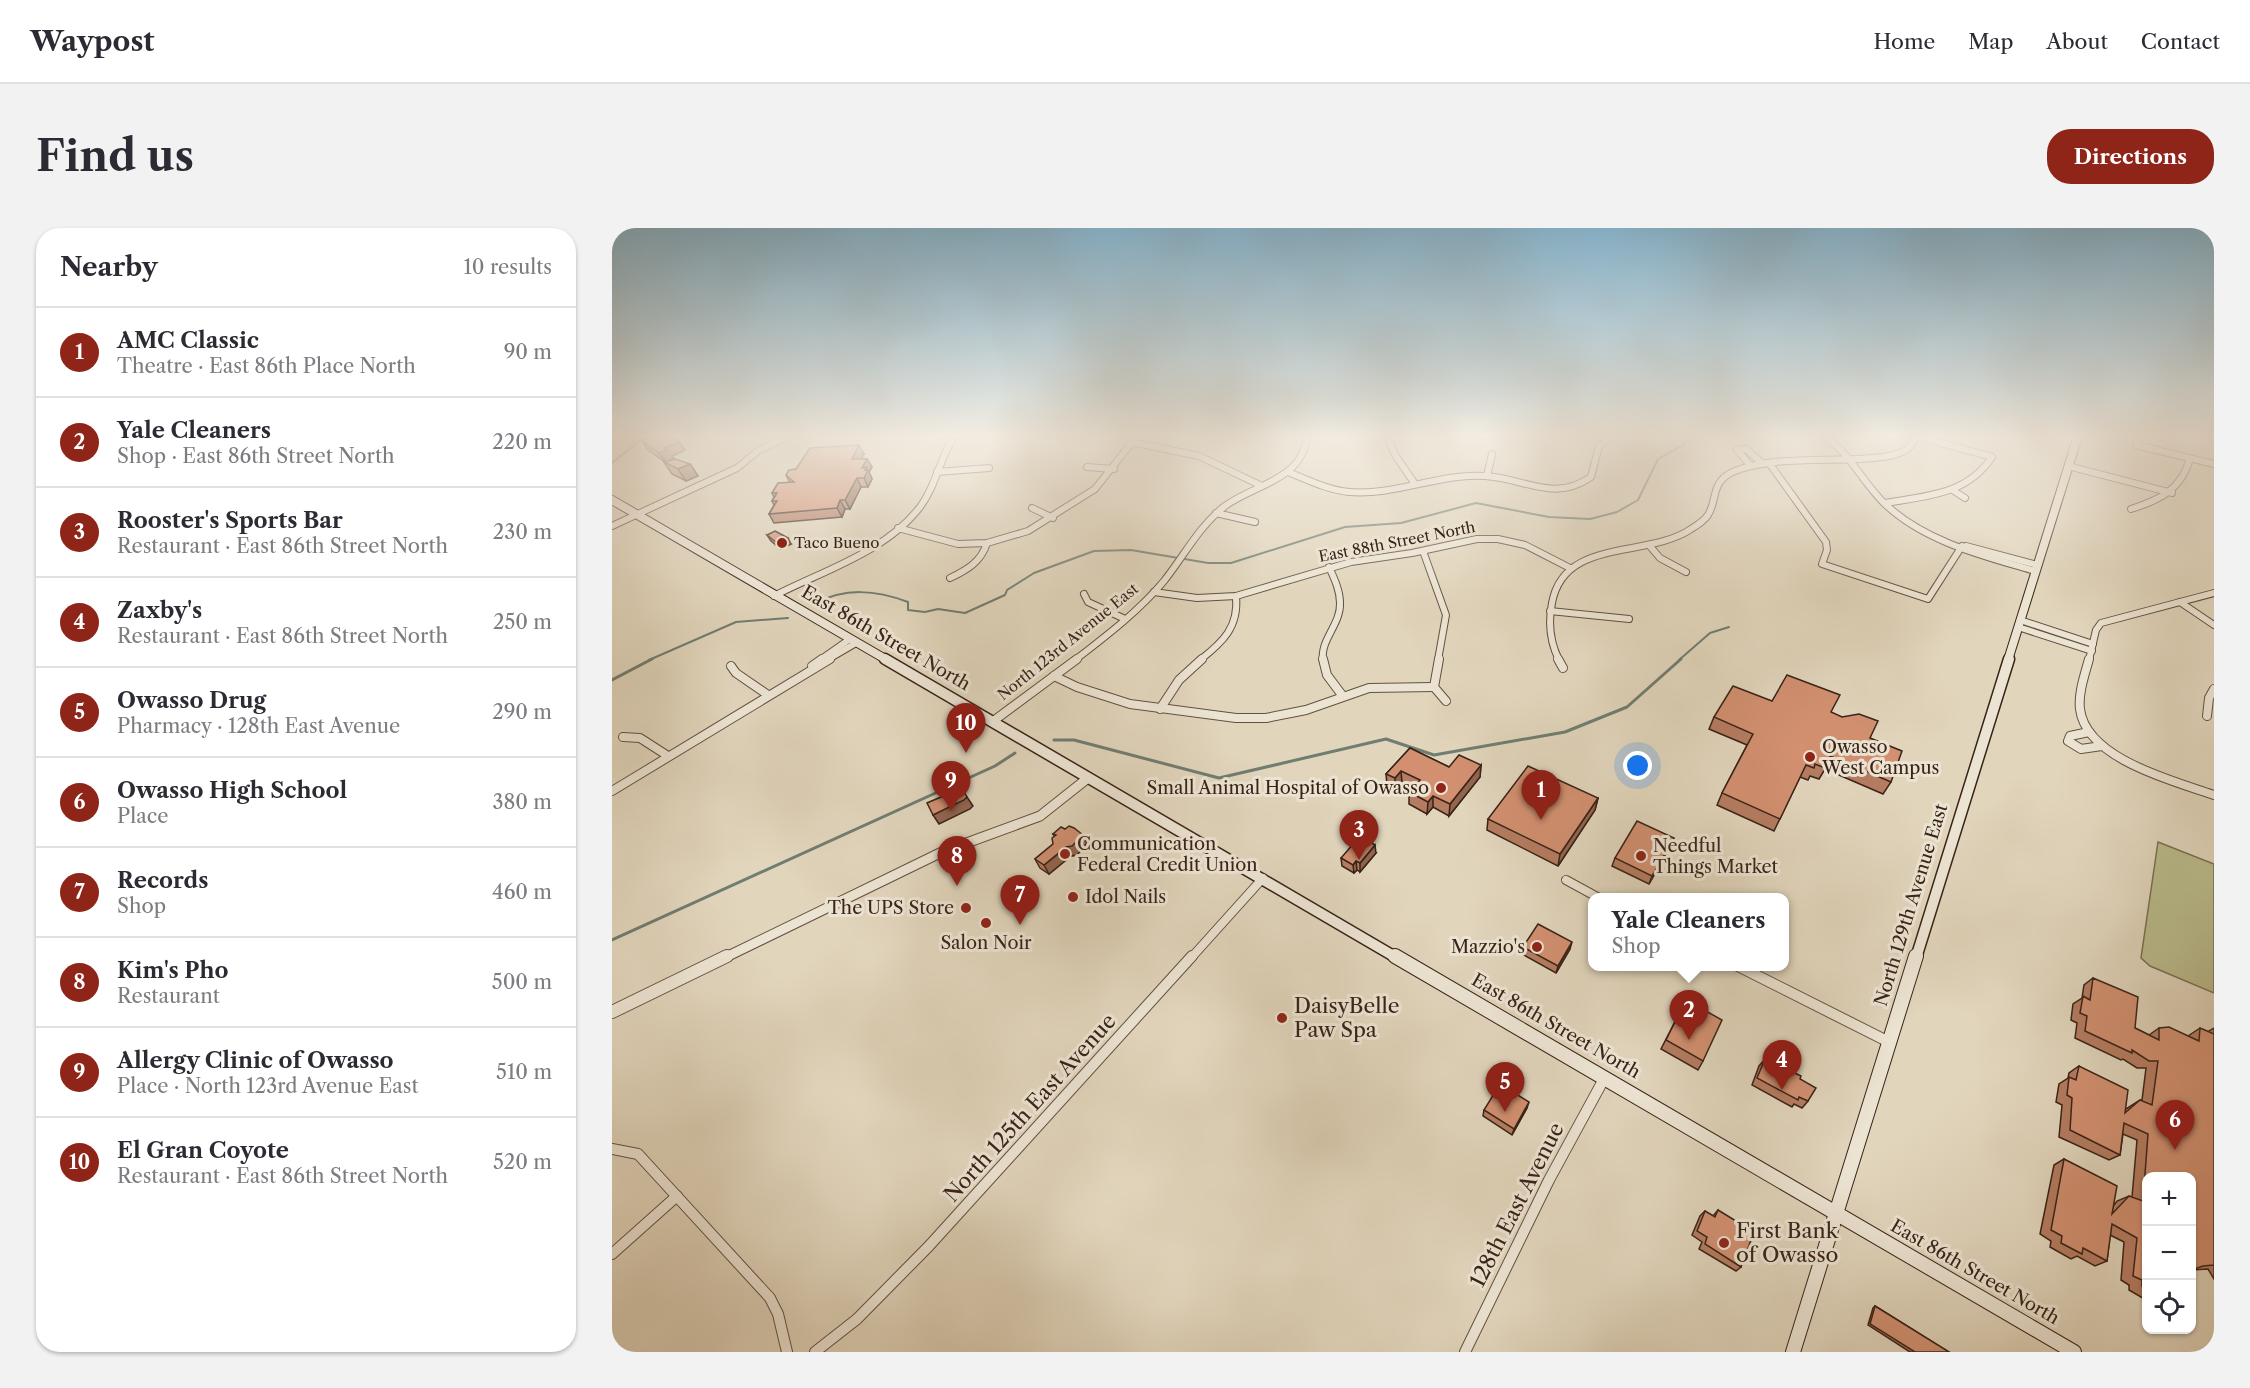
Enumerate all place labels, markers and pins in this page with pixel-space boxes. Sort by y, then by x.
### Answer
place label: Taco Bueno [794,533,879,552]
marker: Taco Bueno [775,536,789,550]
pin: 10 [946,704,986,753]
place label: Owasso West Campus [1821,736,1939,779]
marker: Owasso West Campus [1803,750,1817,764]
pin: 9 [932,762,970,811]
pin: 1 [1522,770,1560,820]
place label: Small Animal Hospital of Owasso [1147,777,1429,799]
marker: Small Animal Hospital of Owasso [1434,781,1448,795]
pin: 3 [1340,810,1378,860]
place label: Communication Federal Credit Union [1077,833,1258,876]
place label: Needful Things Market [1653,835,1779,878]
pin: 8 [938,836,976,886]
marker: Communication Federal Credit Union [1058,847,1072,861]
marker: Needful Things Market [1634,849,1648,863]
pin: 7 [1000,876,1040,925]
place label: Idol Nails [1085,886,1166,908]
marker: Idol Nails [1066,890,1080,904]
place label: The UPS Store [827,897,954,919]
marker: The UPS Store [959,901,973,915]
marker: Salon Noir [979,916,993,930]
place label: Salon Noir [940,932,1032,954]
place label: Mazzio's [1451,936,1525,958]
marker: Mazzio's [1530,940,1544,954]
pin: 2 [1670,990,1708,1040]
place label: DaisyBelle Paw Spa [1294,993,1399,1042]
marker: DaisyBelle Paw Spa [1275,1011,1289,1025]
pin: 4 [1762,1040,1802,1090]
pin: 5 [1486,1062,1524,1112]
pin: 6 [2156,1100,2194,1150]
place label: First Bank of Owasso [1736,1218,1839,1267]
marker: First Bank of Owasso [1717,1236,1731,1250]

